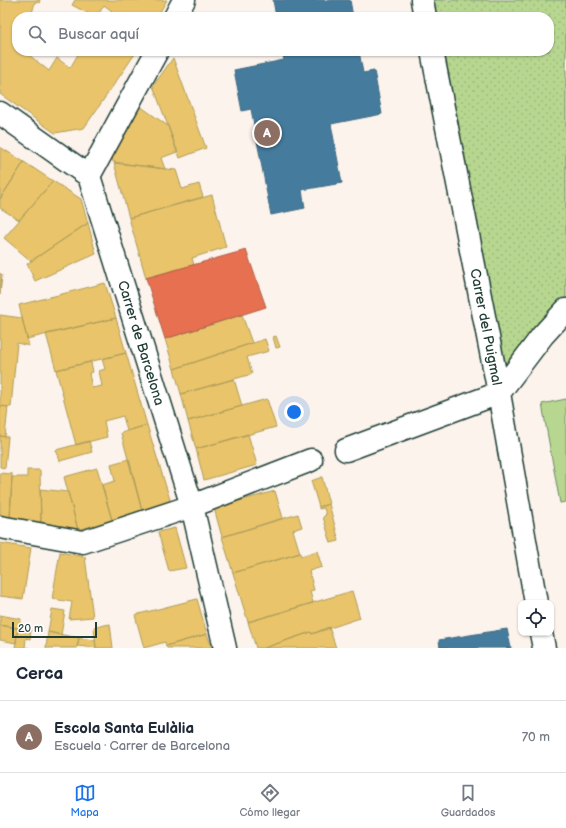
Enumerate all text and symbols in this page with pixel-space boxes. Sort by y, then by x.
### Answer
search box [12,12,554,56]
icon: search [26,23,48,45]
text: Buscar aquí [58,25,139,44]
pin: A [254,118,280,148]
street label: Carrer del Puigmal [466,267,506,387]
street label: Carrer de Barcelona [114,278,168,408]
your location [284,402,304,422]
map controls [518,600,554,636]
button: locate [518,600,554,636]
scale bar [12,620,97,639]
text: 20 m [18,622,43,635]
text: Cerca [16,664,63,684]
text: Escola Santa Eulàlia [54,719,194,738]
text: A [25,729,33,745]
text: 70 m [522,729,550,745]
text: Escuela · Carrer de Barcelona [54,738,230,754]
tab: Mapa [70,782,99,819]
tab: Cómo llegar [240,782,300,819]
tab: Guardados [441,782,496,819]

